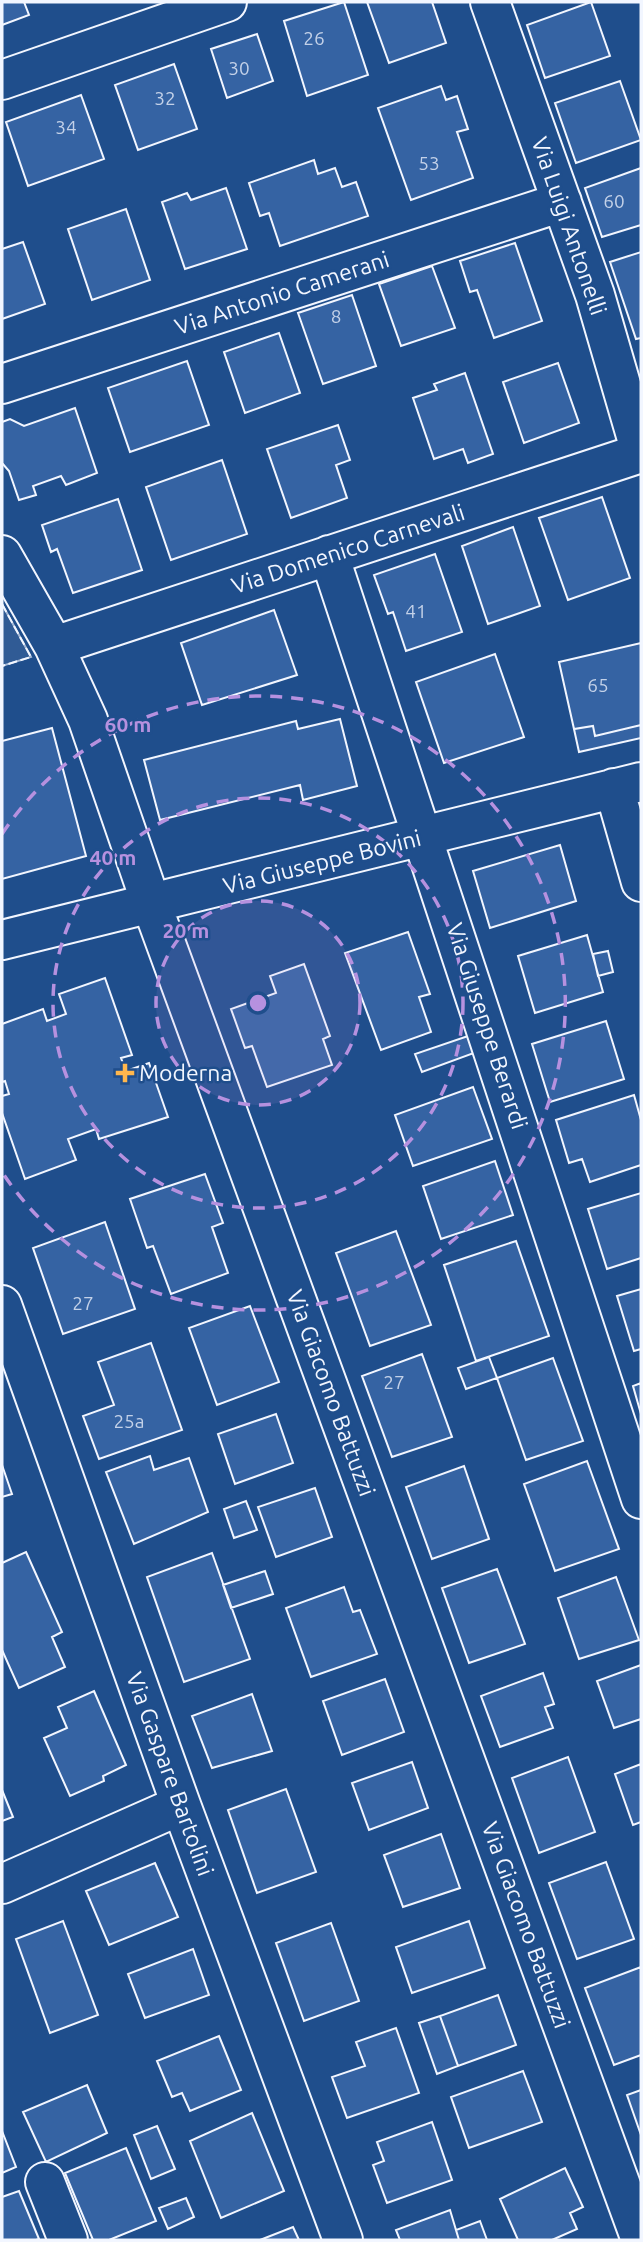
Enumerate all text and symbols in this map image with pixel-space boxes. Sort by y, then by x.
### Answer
house number: 26 [303,27,325,49]
house number: 30 [228,57,250,79]
house number: 32 [154,87,176,109]
house number: 34 [55,116,77,138]
street label: Via Luigi Antonelli [527,134,612,318]
house number: 53 [418,152,440,174]
house number: 60 [603,190,625,212]
street label: Via Antonio Camerani [172,246,392,339]
house number: 8 [331,305,341,327]
street label: Via Domenico Carnevali [228,499,467,598]
house number: 41 [405,600,427,622]
house number: 65 [587,674,609,696]
text: 60 m [105,712,151,736]
street label: Via Giuseppe Bovini [220,825,423,898]
text: 40 m [90,845,136,869]
text: 20 m [163,918,209,942]
street label: Via Giuseppe Berardi [442,920,533,1132]
centre of rings [246,991,270,1015]
place label: Moderna [139,1060,232,1085]
marker: Moderna [117,1065,133,1081]
street label: Via Giacomo Battuzzi [282,1286,380,1499]
house number: 27 [72,1292,94,1314]
house number: 27 [383,1371,405,1393]
house number: 25a [113,1410,145,1432]
street label: Via Gaspare Bartolini [122,1669,219,1879]
street label: Via Giacomo Battuzzi [477,1818,575,2031]

